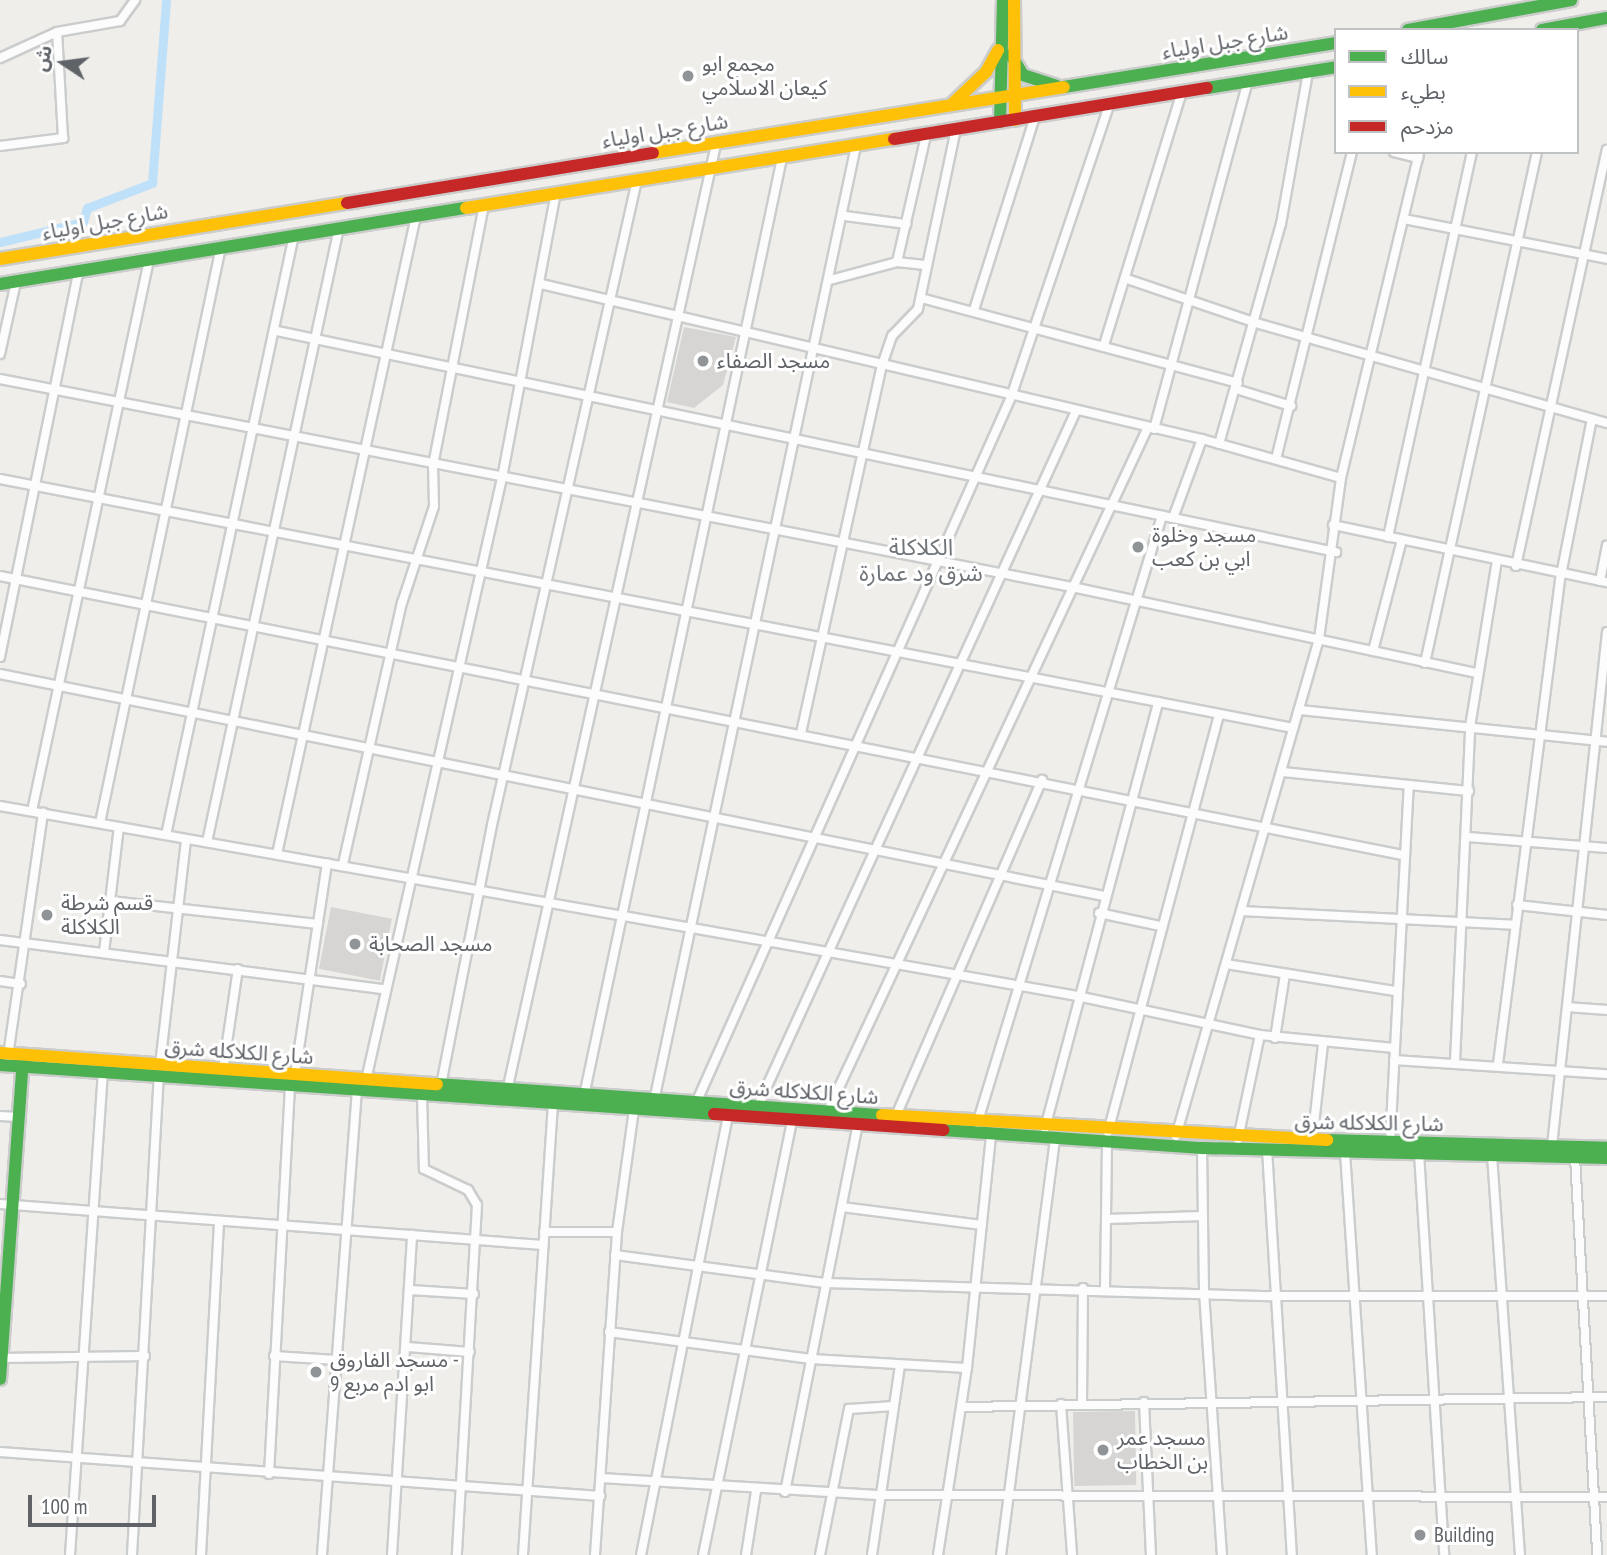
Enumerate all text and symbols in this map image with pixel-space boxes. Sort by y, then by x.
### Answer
street label: شارع جبل اولياء [1160,20,1290,64]
north arrow [28,28,98,98]
legend [1334,28,1579,154]
text: ش [28,43,57,74]
text: سالك [1401,43,1448,70]
place label: مجمع ابو كيعان الاسلامي [702,51,827,101]
marker: مجمع ابو كيعان الاسلامي [680,68,696,84]
text: بطيء [1401,78,1446,105]
street label: شارع جبل اولياء [600,109,730,153]
text: مزدحم [1401,113,1454,140]
street label: شارع جبل اولياء [40,199,170,245]
place label: مسجد الصفاء [717,348,830,374]
marker: مسجد الصفاء [695,353,711,369]
place label: مسجد وخلوة ابي بن كعب [1152,522,1256,572]
district label: الكلاكلة شرق ود عمارة [859,533,983,587]
marker: مسجد وخلوة ابي بن كعب [1130,539,1146,555]
place label: قسم شرطة الكلاكلة [61,890,153,940]
marker: قسم شرطة الكلاكلة [39,907,55,923]
place label: مسجد الصحابة [369,931,493,957]
marker: مسجد الصحابة [347,936,363,952]
street label: شارع الكلاكله شرق [164,1034,314,1070]
street label: شارع الكلاكله شرق [729,1074,879,1110]
street label: شارع الكلاكله شرق [1294,1109,1444,1137]
place label: مسجد الفاروق - ابو ادم مربع 9 [330,1347,459,1397]
marker: مسجد الفاروق - ابو ادم مربع 9 [308,1364,324,1380]
place label: مسجد عمر بن الخطاب [1117,1425,1208,1475]
marker: مسجد عمر بن الخطاب [1095,1442,1111,1458]
scale bar [32,1482,159,1526]
text: 100 m [41,1493,87,1520]
place label: Building [1434,1522,1494,1548]
marker: Building [1412,1527,1428,1543]

